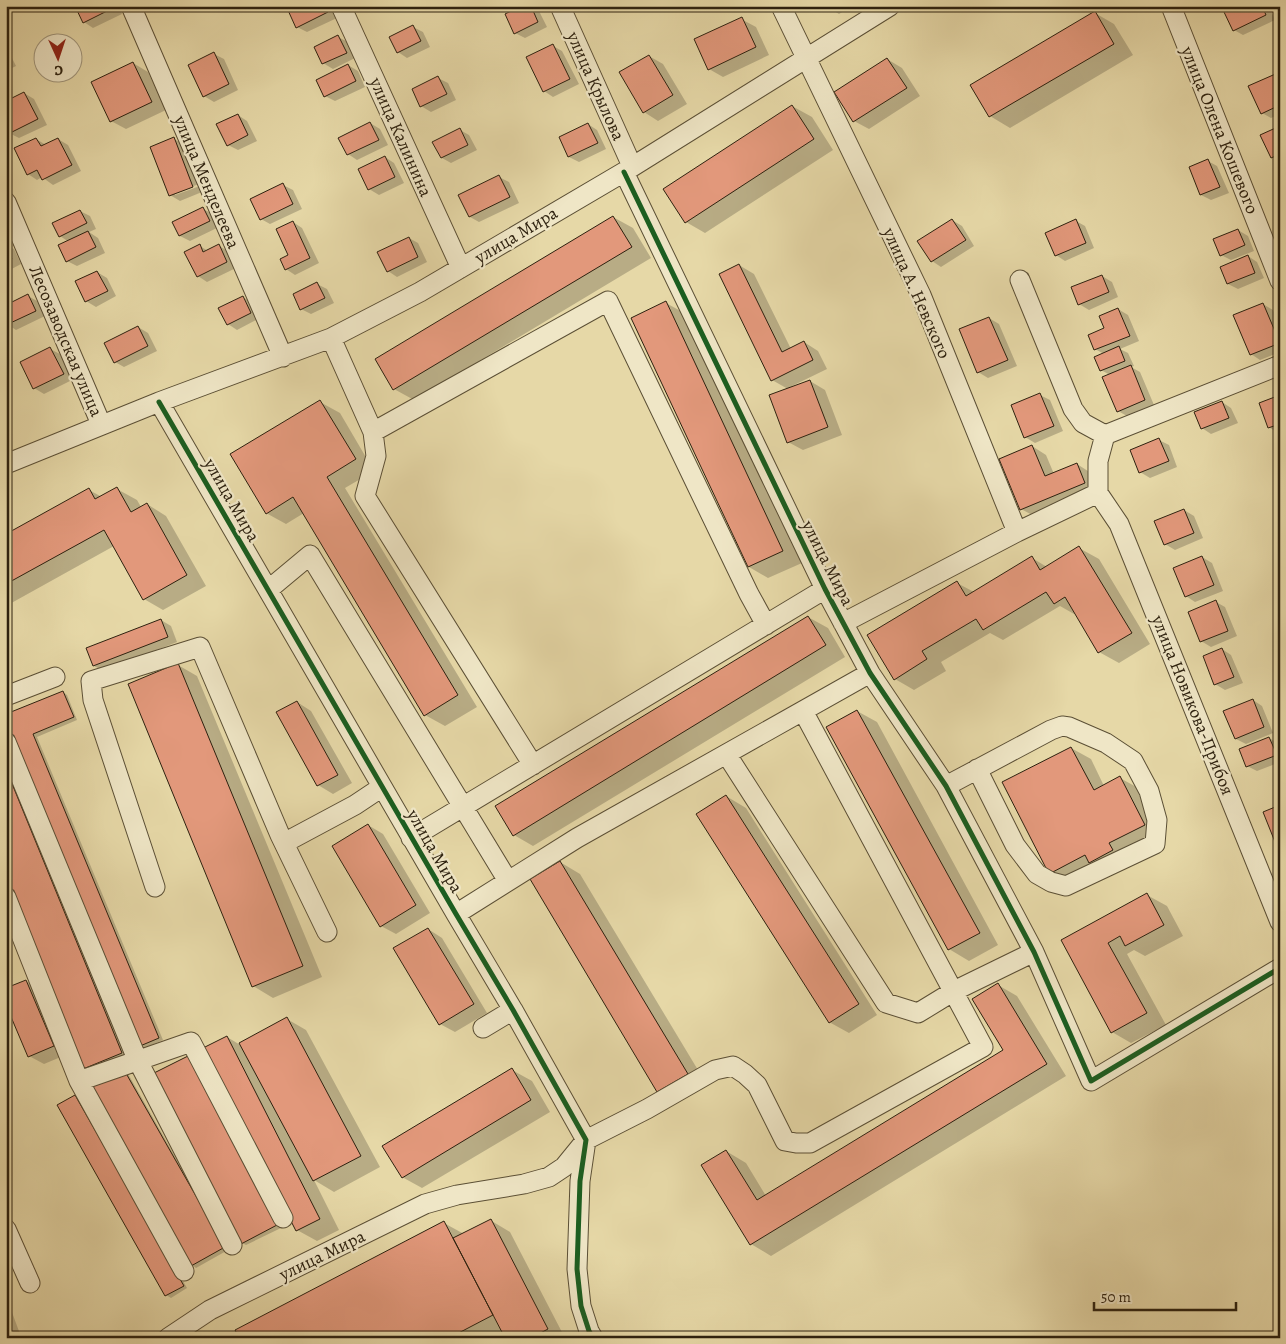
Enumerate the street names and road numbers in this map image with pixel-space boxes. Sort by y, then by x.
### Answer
street label: улица Крылова [561,27,631,145]
street label: улица Олена Кошевого [1175,42,1265,217]
street label: улица Калинина [364,73,438,201]
street label: улица Менделеева [168,111,246,253]
street label: улица Мира [469,200,563,270]
street label: улица А. Невского [877,223,957,362]
street label: Лесозаводская улица [23,262,109,421]
street label: улица Мира [198,453,266,547]
street label: улица Мира [796,515,860,610]
street label: улица Новикова-Прибоя [1146,611,1240,798]
street label: улица Мира [401,804,469,898]
street label: улица Мира [274,1224,370,1287]

